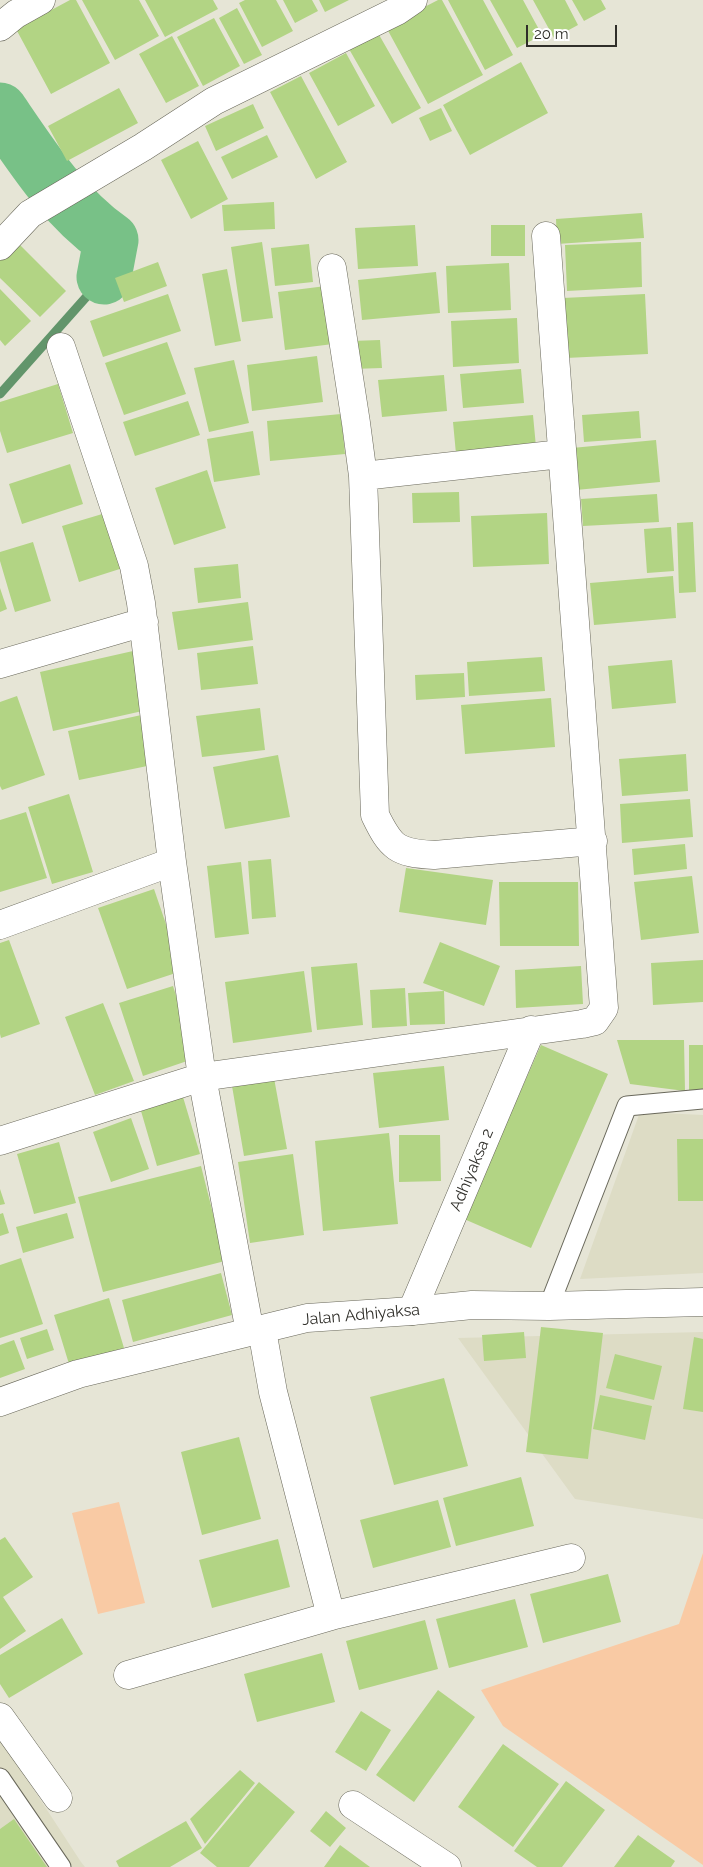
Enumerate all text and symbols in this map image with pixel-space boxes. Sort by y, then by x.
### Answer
scale bar [528,15,619,47]
text: 20 m [534,25,569,43]
street label: Adhiyaksa 2 [446,1126,498,1214]
street label: Jalan Adhiyaksa [301,1300,421,1330]

